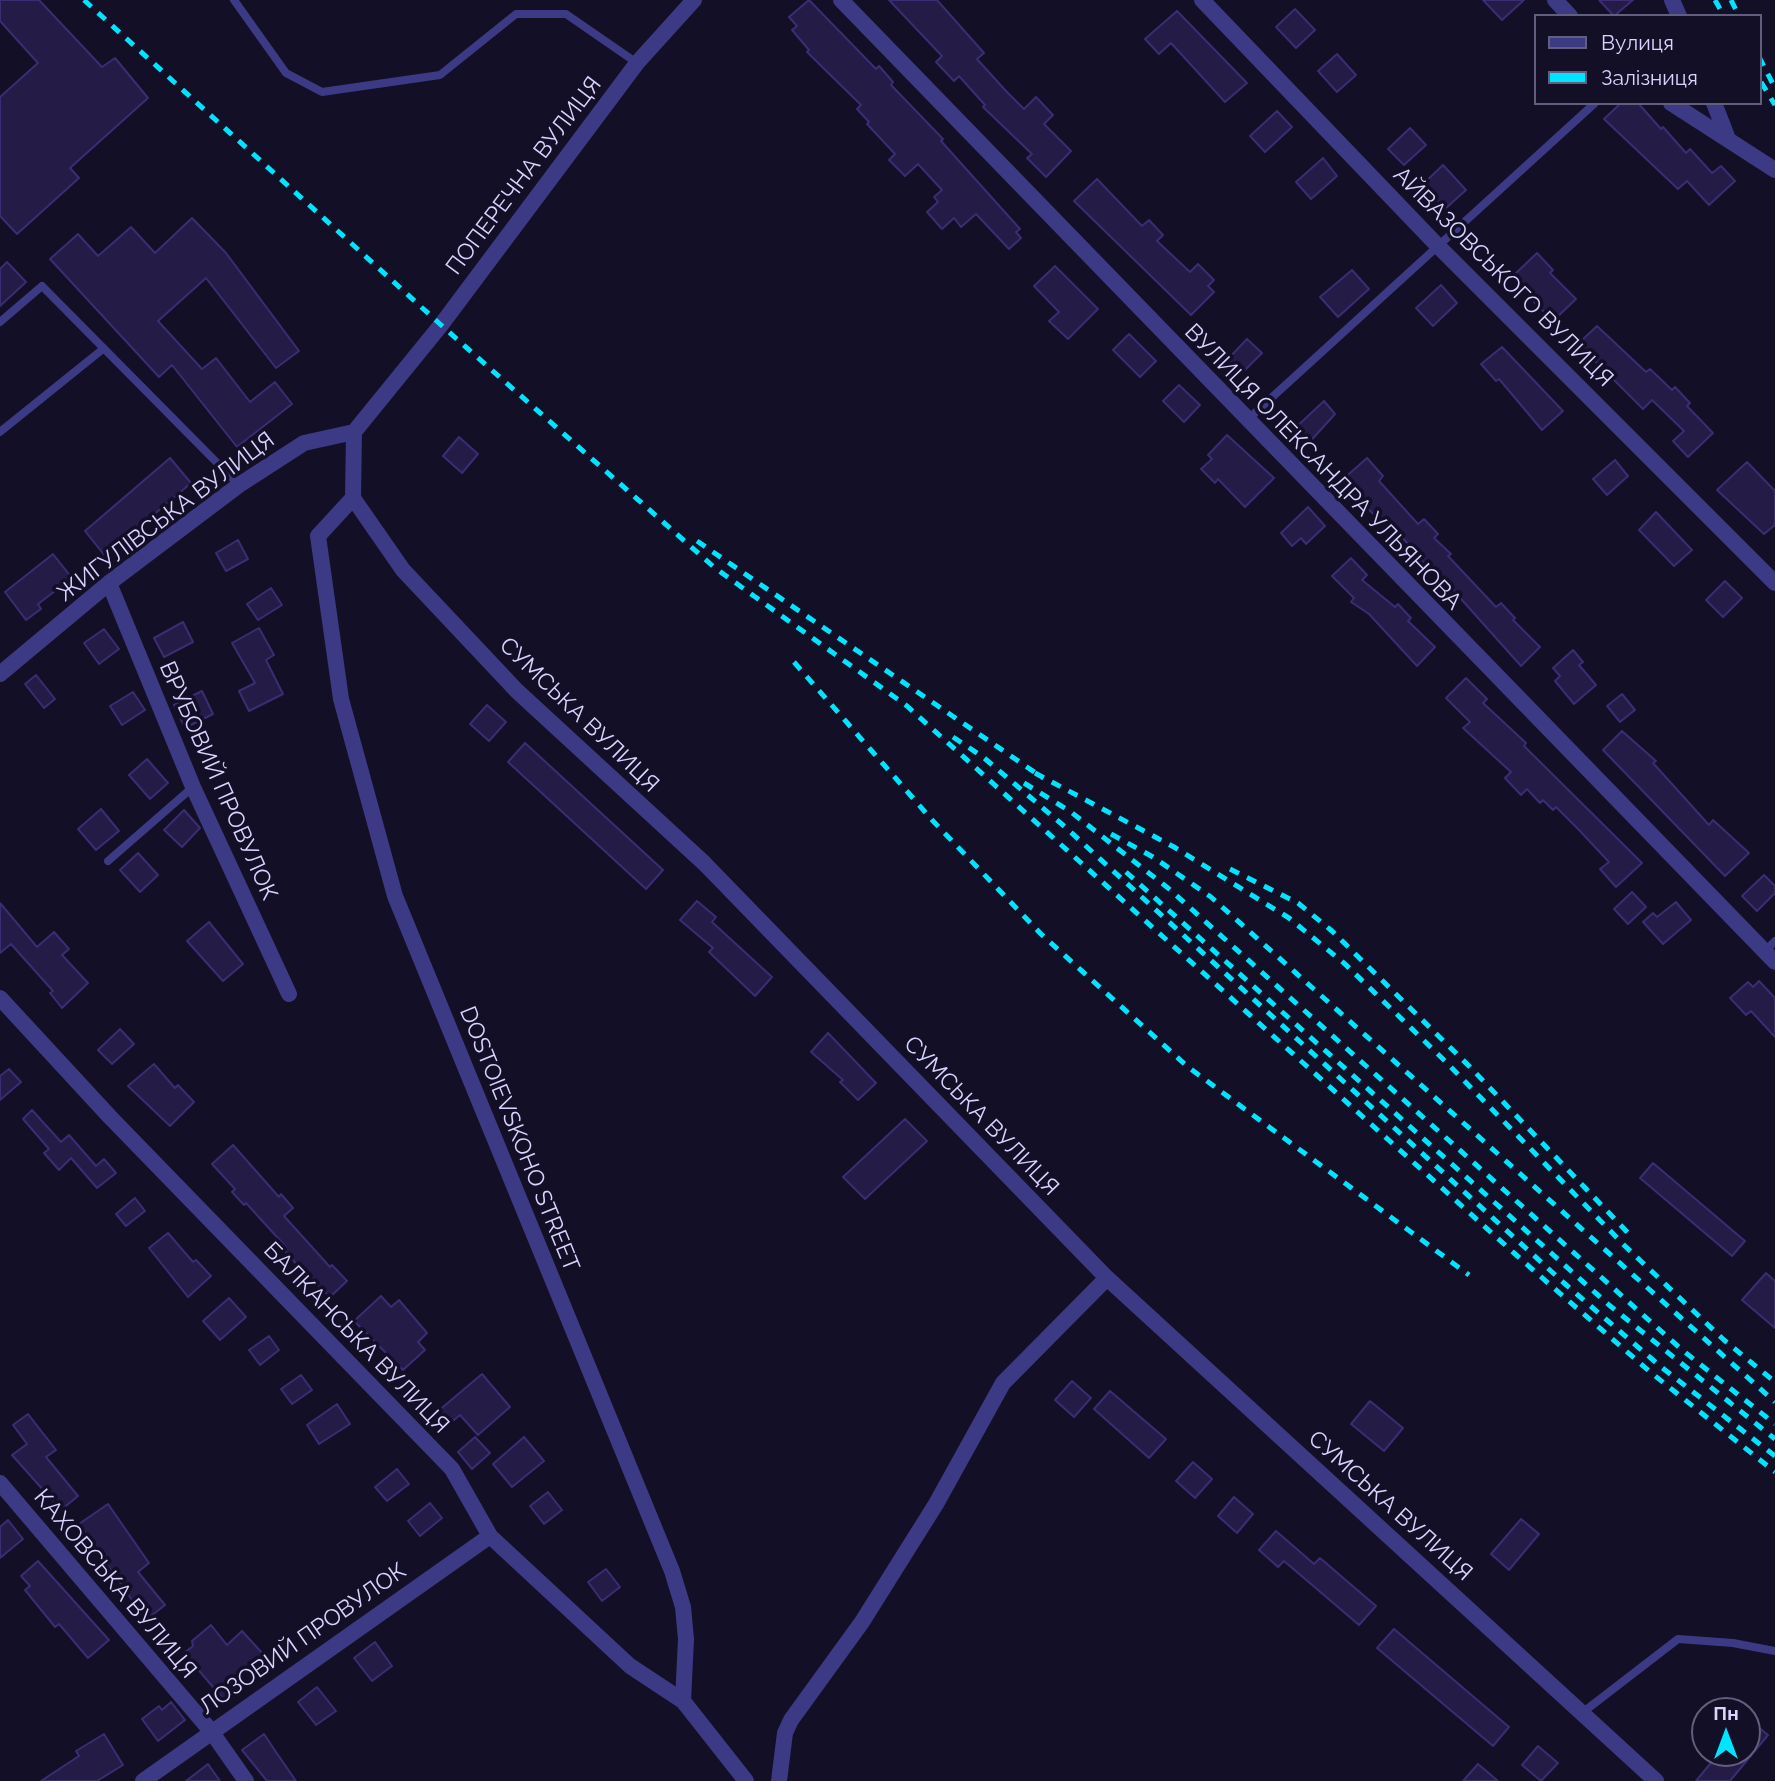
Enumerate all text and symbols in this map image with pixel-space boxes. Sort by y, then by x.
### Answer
legend [1534,14,1761,105]
text: Вулиця [1601,30,1674,55]
text: Залізниця [1601,65,1698,90]
street label: ПОПЕРЕЧНА ВУЛИЦЯ [441,72,607,280]
street label: АЙВАЗОВСЬКОГО ВУЛИЦЯ [1387,161,1619,393]
street label: ВУЛИЦЯ ОЛЕКСАНДРА УЛЬЯНОВА [1179,318,1467,616]
street label: ЖИГУЛІВСЬКА ВУЛИЦЯ [52,426,280,608]
street label: СУМСЬКА ВУЛИЦЯ [493,632,665,798]
street label: ВРУБОВИЙ ПРОВУЛОК [153,657,283,905]
street label: DOSTOIEVSKOHO STREET [453,1002,585,1276]
street label: СУМСЬКА ВУЛИЦЯ [898,1030,1064,1202]
street label: БАЛКАНСЬКА ВУЛИЦЯ [257,1237,455,1439]
street label: СУМСЬКА ВУЛИЦЯ [1302,1425,1478,1587]
street label: КАХОВСЬКА ВУЛИЦЯ [28,1484,202,1684]
street label: ЛОЗОВИЙ ПРОВУЛОК [194,1557,412,1721]
north arrow [1691,1697,1761,1767]
text: Пн [1713,1702,1739,1724]

